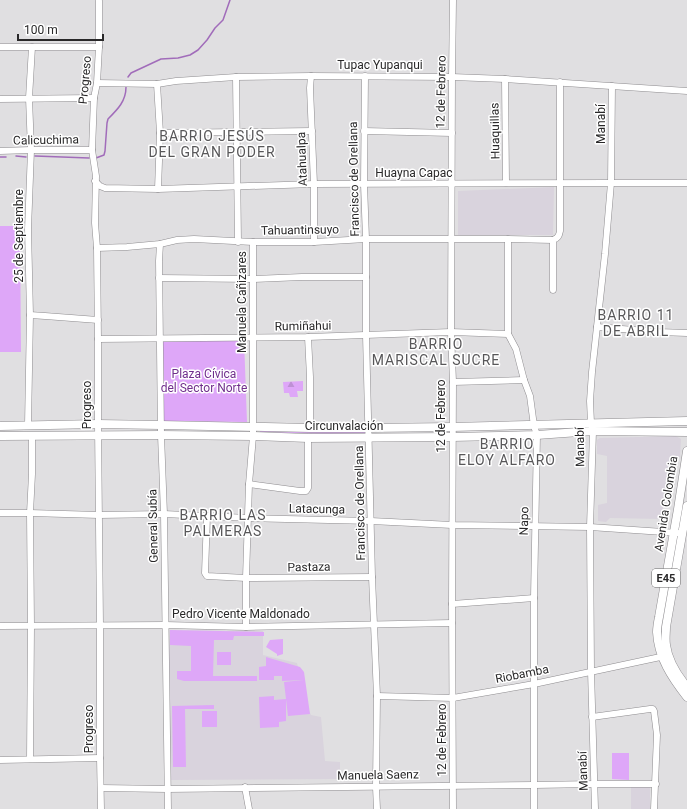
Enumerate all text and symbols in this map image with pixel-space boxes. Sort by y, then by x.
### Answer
scale bar [18,16,103,42]
text: 100 m [24,23,58,37]
street label: Progreso [76,55,94,105]
street label: 12 de Febrero [433,55,449,129]
street label: Tupac Yupanqui [337,58,423,72]
street label: Huaquillas [488,103,502,159]
street label: Manabí [594,103,608,144]
street label: Francisco de Orellana [346,121,362,237]
district label: BARRIO JESÚS DEL GRAN PODER [148,127,276,160]
street label: Calicuchima [13,132,79,148]
street label: Atahualpa [294,132,310,186]
street label: Huayna Capac [375,166,453,180]
street label: 25 de Septiembre [12,189,26,283]
street label: Tahuantinsuyo [261,222,339,238]
street label: Manuela Cañizares [235,251,249,353]
district label: BARRIO 11 DE ABRIL [598,307,674,339]
street label: Rumiñahui [275,319,332,333]
district label: BARRIO MARISCAL SUCRE [372,336,500,368]
park label: Plaza Cívica del Sector Norte [161,367,247,395]
street label: 12 de Febrero [434,379,448,453]
street label: Progreso [80,381,94,429]
street label: Circunvalación [305,419,383,433]
street label: Manabí [573,426,587,467]
district label: BARRIO ELOY ALFARO [458,436,556,468]
street label: Francisco de Orellana [352,445,368,561]
street label: Avenida Colombia [652,455,680,553]
street label: General Subía [145,489,161,563]
street label: Latacunga [289,502,345,516]
street label: Napo [517,506,531,535]
district label: BARRIO LAS PALMERAS [179,507,267,539]
street label: Pastaza [287,560,331,574]
road number: E45 [652,569,680,587]
street label: Pedro Vicente Maldonado [172,607,310,621]
street label: Riobamba [494,662,550,686]
street label: 12 de Febrero [435,703,449,777]
street label: Progreso [82,705,96,753]
street label: Manabí [575,750,591,791]
street label: Manuela Saenz [337,767,419,783]

